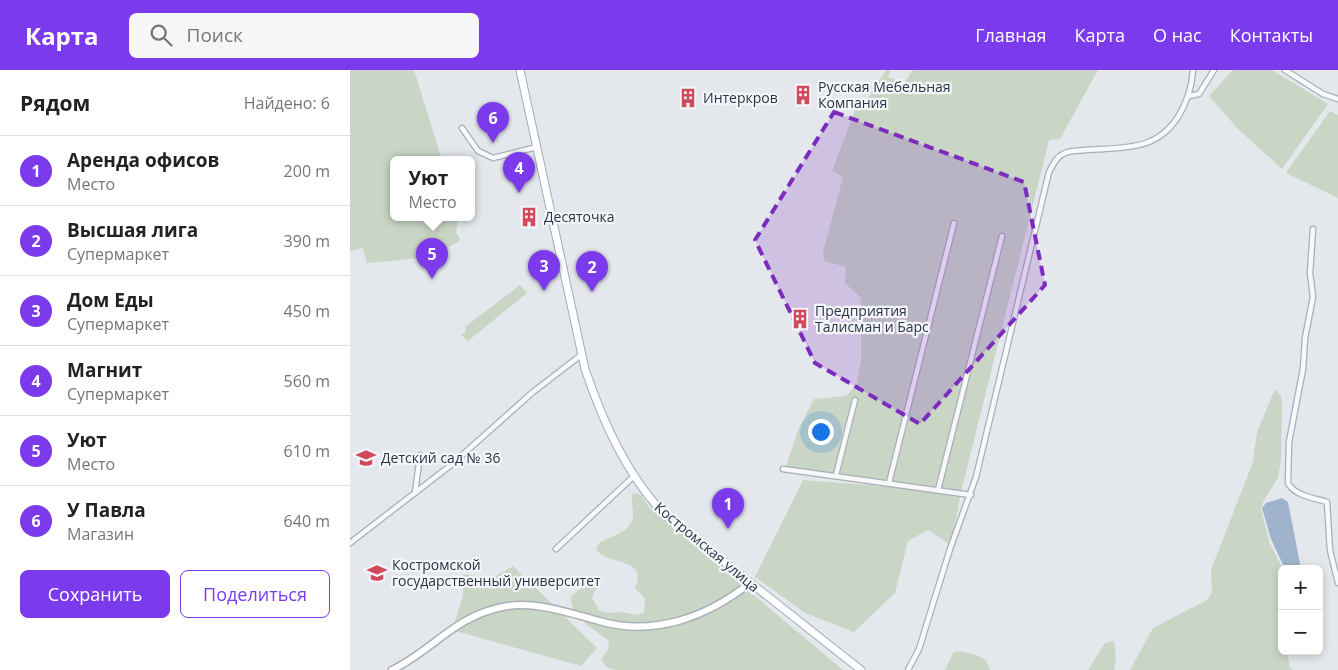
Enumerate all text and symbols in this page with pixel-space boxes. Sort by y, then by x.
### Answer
search box [129,13,479,58]
text: Карта [25,19,99,52]
icon: search [147,21,175,49]
text: Поиск [187,22,243,48]
text: Главная [975,23,1047,47]
text: Карта [1075,23,1125,47]
text: О нас [1153,23,1202,47]
text: Контакты [1230,23,1313,47]
place label: Русская Мебельная Компания [818,77,951,112]
building icon: Русская Мебельная Компания [792,84,814,106]
building icon: Интеркров [677,87,699,109]
place label: Интеркров [703,88,778,107]
text: Рядом [20,89,90,117]
text: Найдено: 6 [244,92,330,114]
pin: 6 [477,102,509,143]
text: Аренда офисов [67,147,219,173]
pin: 4 [503,152,535,193]
popup [390,156,475,221]
text: 1 [31,160,41,182]
text: 200 m [284,160,330,182]
text: Уют [408,165,448,191]
text: Место [67,173,115,195]
text: Место [408,191,457,213]
building icon: Десяточка [518,206,540,228]
place label: Десяточка [544,207,614,226]
text: Высшая лига [67,217,198,243]
text: 2 [31,230,41,252]
text: 390 m [284,230,330,252]
pin: 5 [416,238,448,279]
text: Супермаркет [67,243,169,265]
pin: 3 [528,250,560,291]
pin: 2 [576,251,608,292]
text: Дом Еды [67,287,154,313]
text: 3 [31,300,41,322]
text: 450 m [284,300,330,322]
place label: Предприятия Талисман и Барс [815,301,929,336]
building icon: Предприятия Талисман и Барс [789,308,811,330]
text: Супермаркет [67,313,169,335]
text: Магнит [67,357,142,383]
text: 4 [31,370,41,392]
text: 560 m [284,370,330,392]
text: Супермаркет [67,383,169,405]
your location [808,419,834,445]
text: Уют [67,427,107,453]
text: 5 [31,440,41,462]
text: 610 m [284,440,330,462]
school or university icon: Детский сад № 36 [355,447,377,469]
place label: Детский сад № 36 [381,448,500,467]
text: Место [67,453,115,475]
pin: 1 [712,488,744,529]
text: У Павла [67,497,146,523]
street label: Костромская улица [651,497,764,596]
text: 6 [31,510,41,532]
text: 640 m [284,510,330,532]
text: Магазин [67,523,134,545]
place label: Костромской государственный университет [392,555,601,590]
school or university icon: Костромской государственный университет [366,562,388,584]
map controls [1278,565,1323,655]
button: + [1278,565,1323,610]
button: Сохранить [20,570,170,618]
button: Поделиться [180,570,330,618]
button: − [1278,610,1323,655]

